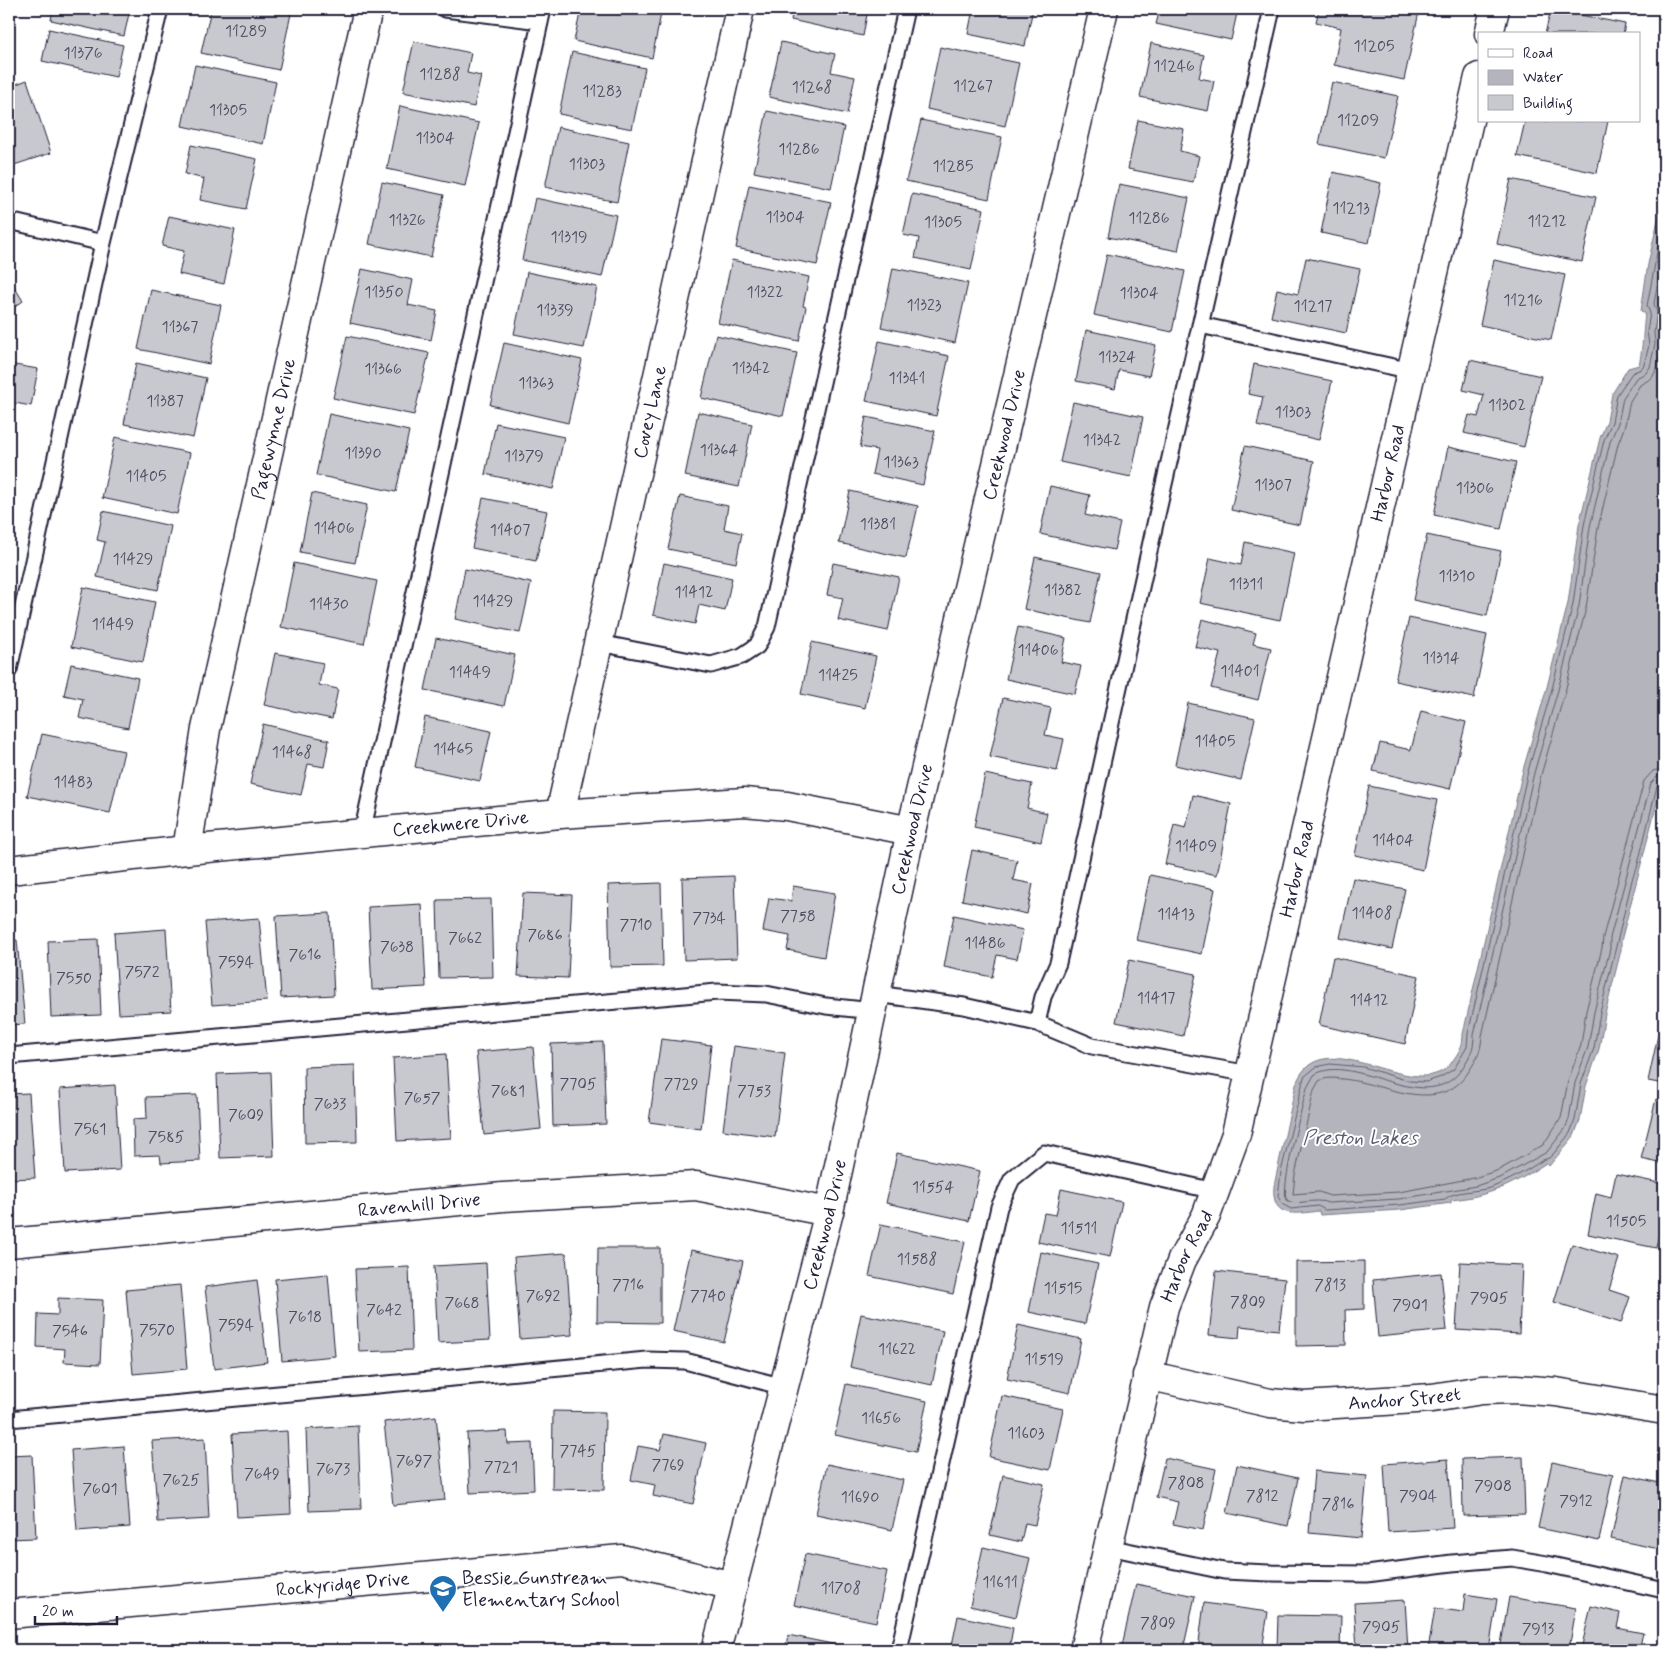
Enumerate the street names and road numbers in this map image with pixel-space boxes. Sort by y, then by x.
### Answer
street label: Pagewynne Drive [246,356,302,502]
street label: Covey Lane [627,363,672,461]
street label: Creekwood Drive [977,367,1031,503]
street label: Harbor Road [1365,422,1411,524]
street label: Creekwood Drive [885,761,939,897]
street label: Creekmere Drive [391,805,530,843]
street label: Harbor Road [1274,818,1320,920]
street label: Creekwood Drive [797,1157,852,1293]
street label: Ravenhill Drive [357,1187,482,1223]
street label: Harbor Road [1155,1206,1219,1306]
street label: Anchor Street [1347,1381,1463,1416]
street label: Rockyridge Drive [275,1566,410,1602]

